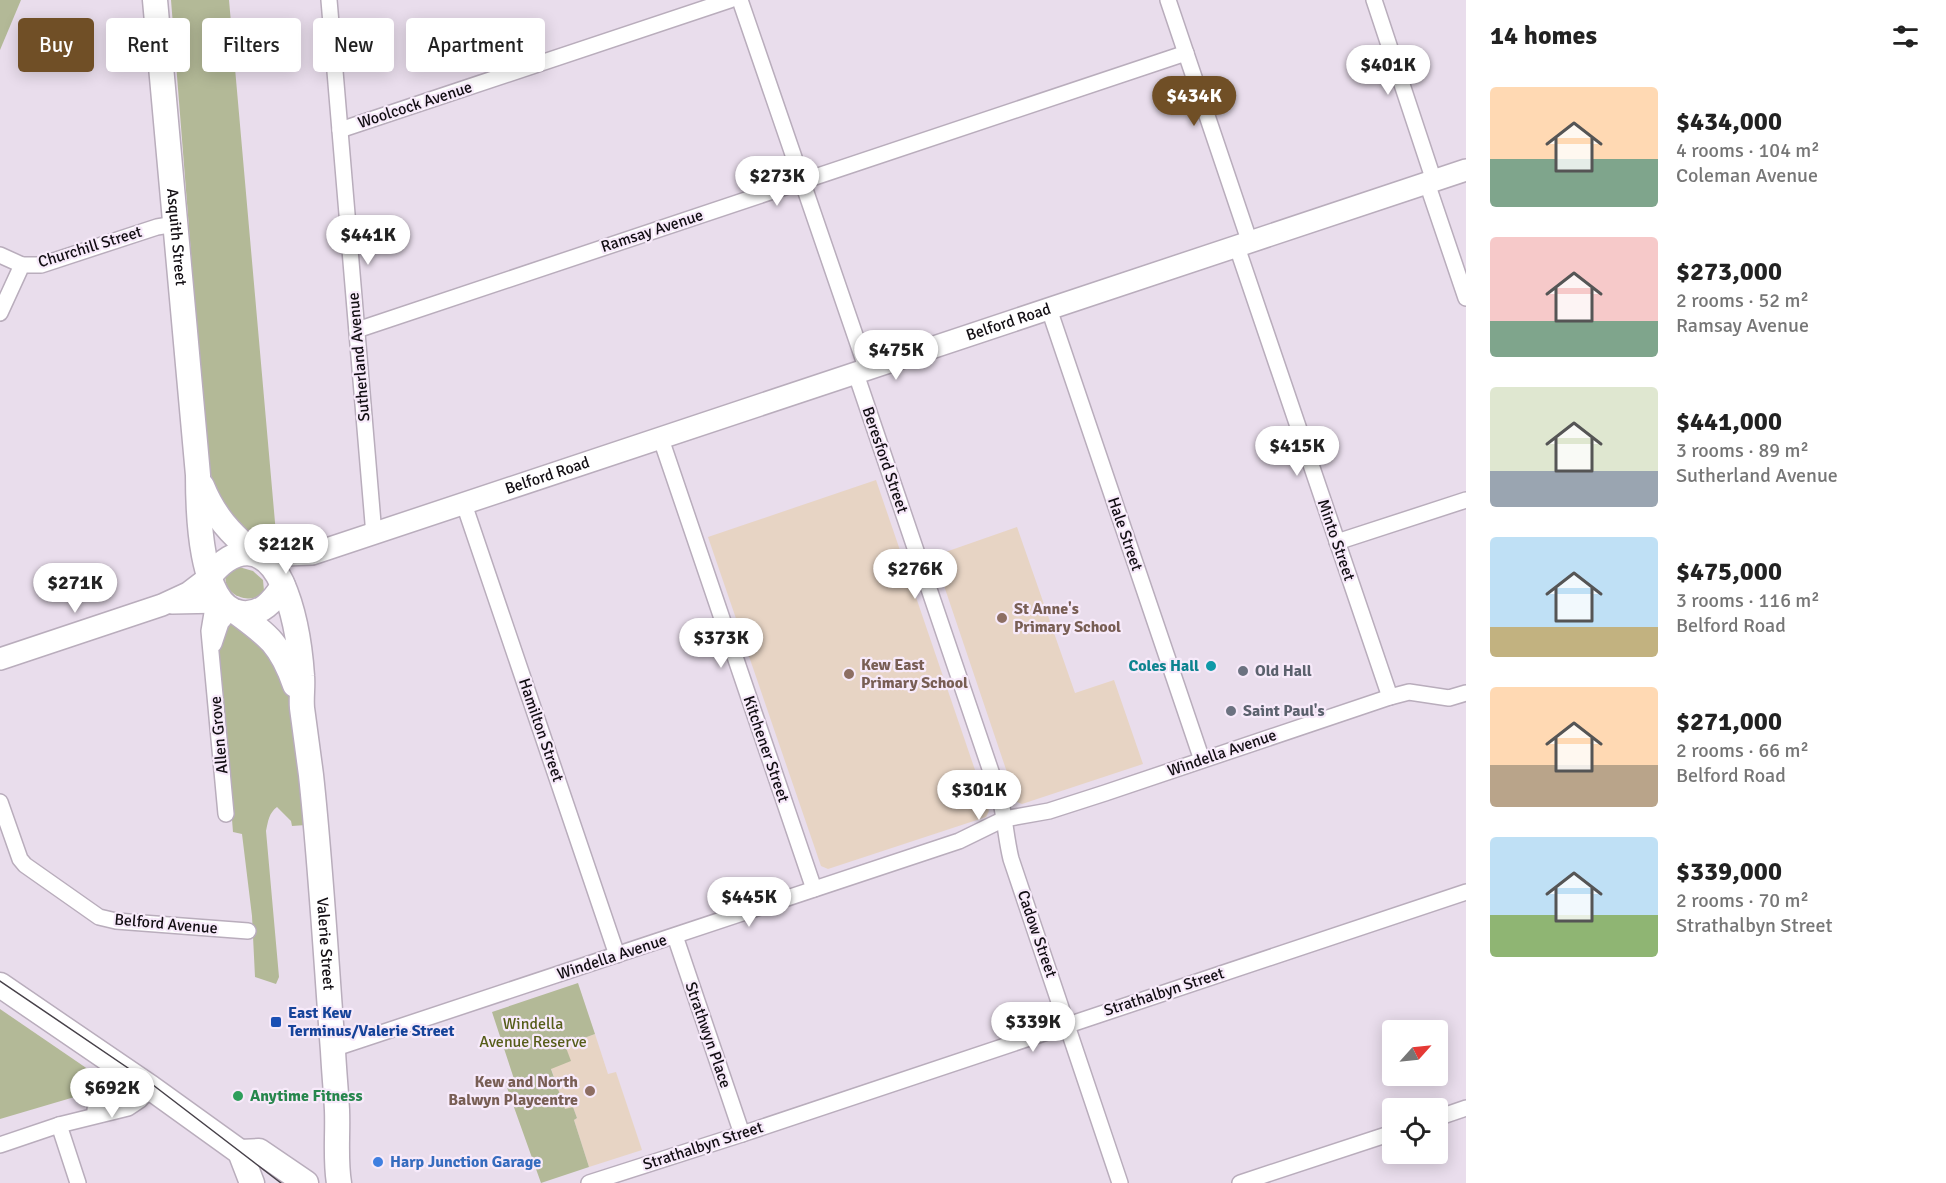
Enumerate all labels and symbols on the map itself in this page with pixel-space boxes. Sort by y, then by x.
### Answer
pin: $401K [1346,45,1430,96]
pin: $434K [1152,76,1236,127]
street label: Woolcock Avenue [355,77,475,133]
pin: $273K [735,156,819,207]
street label: Asquith Street [162,187,191,287]
street label: Ramsay Avenue [598,205,706,257]
pin: $441K [326,215,410,266]
street label: Churchill Street [36,222,145,272]
street label: Sutherland Avenue [343,292,375,422]
street label: Belford Road [964,299,1053,346]
pin: $475K [854,330,938,381]
street label: Beresford Street [857,404,913,516]
pin: $415K [1255,426,1339,477]
street label: Belford Road [502,452,592,499]
street label: Hale Street [1103,495,1147,574]
street label: Minto Street [1313,497,1359,584]
pin: $212K [244,524,328,575]
pin: $276K [873,549,957,600]
pin: $271K [33,563,117,614]
place label: St Anne's Primary School [1014,599,1121,637]
marker: St Anne's Primary School [995,611,1009,625]
pin: $373K [679,618,763,669]
place label: Kew East Primary School [861,655,968,693]
place label: Coles Hall [1129,656,1199,676]
marker: Coles Hall [1204,659,1218,673]
place label: Old Hall [1255,661,1312,681]
marker: Old Hall [1236,664,1250,678]
marker: Kew East Primary School [842,667,856,681]
street label: Hamilton Street [514,676,568,785]
street label: Kitchener Street [738,693,794,805]
street label: Allen Grove [206,695,232,775]
place label: Saint Paul's [1243,701,1325,721]
marker: Saint Paul's [1224,704,1238,718]
street label: Windella Avenue [1165,725,1279,781]
pin: $301K [937,770,1021,821]
pin: $445K [707,877,791,928]
street label: Cadow Street [1013,888,1061,981]
street label: Valerie Street [312,897,339,991]
street label: Belford Avenue [114,910,218,938]
street label: Windella Avenue [555,930,669,984]
street label: Strathalbyn Street [1101,963,1227,1021]
street label: Strathwyn Place [680,979,736,1091]
pin: $339K [991,1002,1075,1053]
place label: East Kew Terminus/Valerie Street [288,1003,455,1041]
park label: Windella Avenue Reserve [479,1014,587,1052]
marker: East Kew Terminus/Valerie Street [269,1015,283,1029]
north arrow [1382,1020,1448,1086]
pin: $692K [70,1068,154,1119]
place label: Kew and North Balwyn Playcentre [448,1072,578,1110]
marker: Kew and North Balwyn Playcentre [583,1084,597,1098]
place label: Anytime Fitness [250,1086,363,1106]
marker: Anytime Fitness [231,1089,245,1103]
street label: Strathalbyn Street [640,1117,766,1175]
place label: Harp Junction Garage [390,1152,541,1172]
marker: Harp Junction Garage [371,1155,385,1169]

